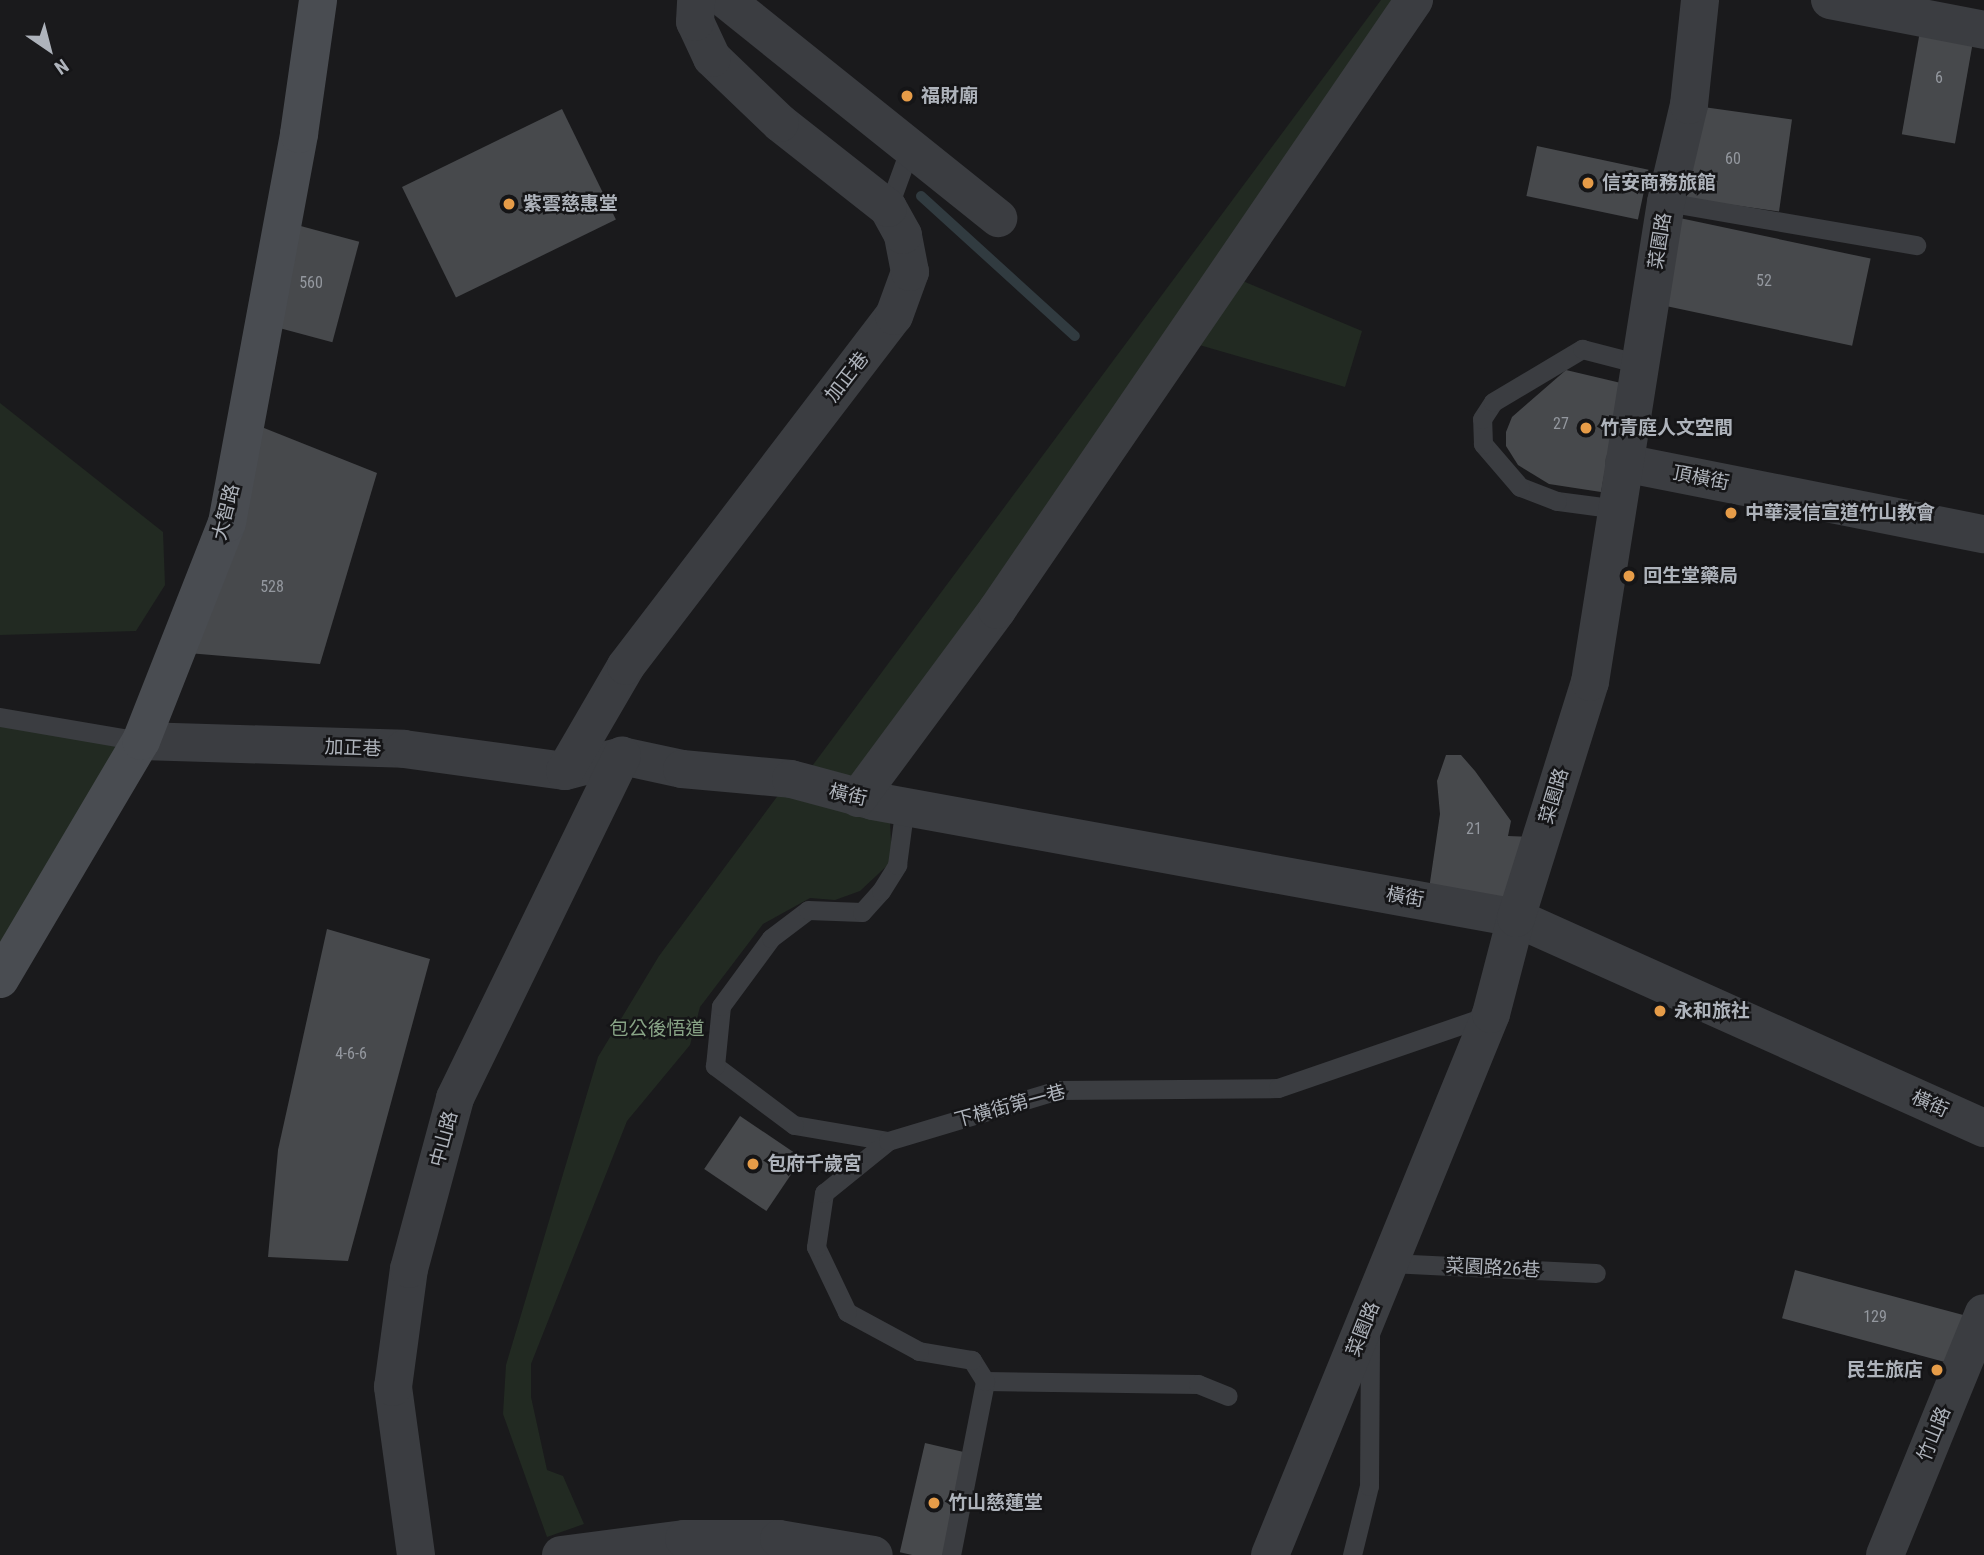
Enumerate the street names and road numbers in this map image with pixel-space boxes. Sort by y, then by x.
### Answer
street label: 菜園路 [1644,211,1676,271]
street label: 加正巷 [820,348,874,406]
street label: 頂橫街 [1671,461,1731,495]
street label: 大智路 [208,482,244,542]
street label: 加正巷 [324,736,382,760]
street label: 菜園路 [1535,765,1573,827]
street label: 橫街 [827,780,869,810]
street label: 橫街 [1384,882,1426,912]
street label: 下橫街第一巷 [952,1080,1068,1132]
street label: 橫街 [1908,1086,1952,1122]
street label: 中山路 [426,1109,462,1169]
street label: 菜園路26巷 [1445,1254,1541,1282]
street label: 菜園路 [1342,1298,1384,1360]
street label: 竹山路 [1913,1403,1955,1465]

